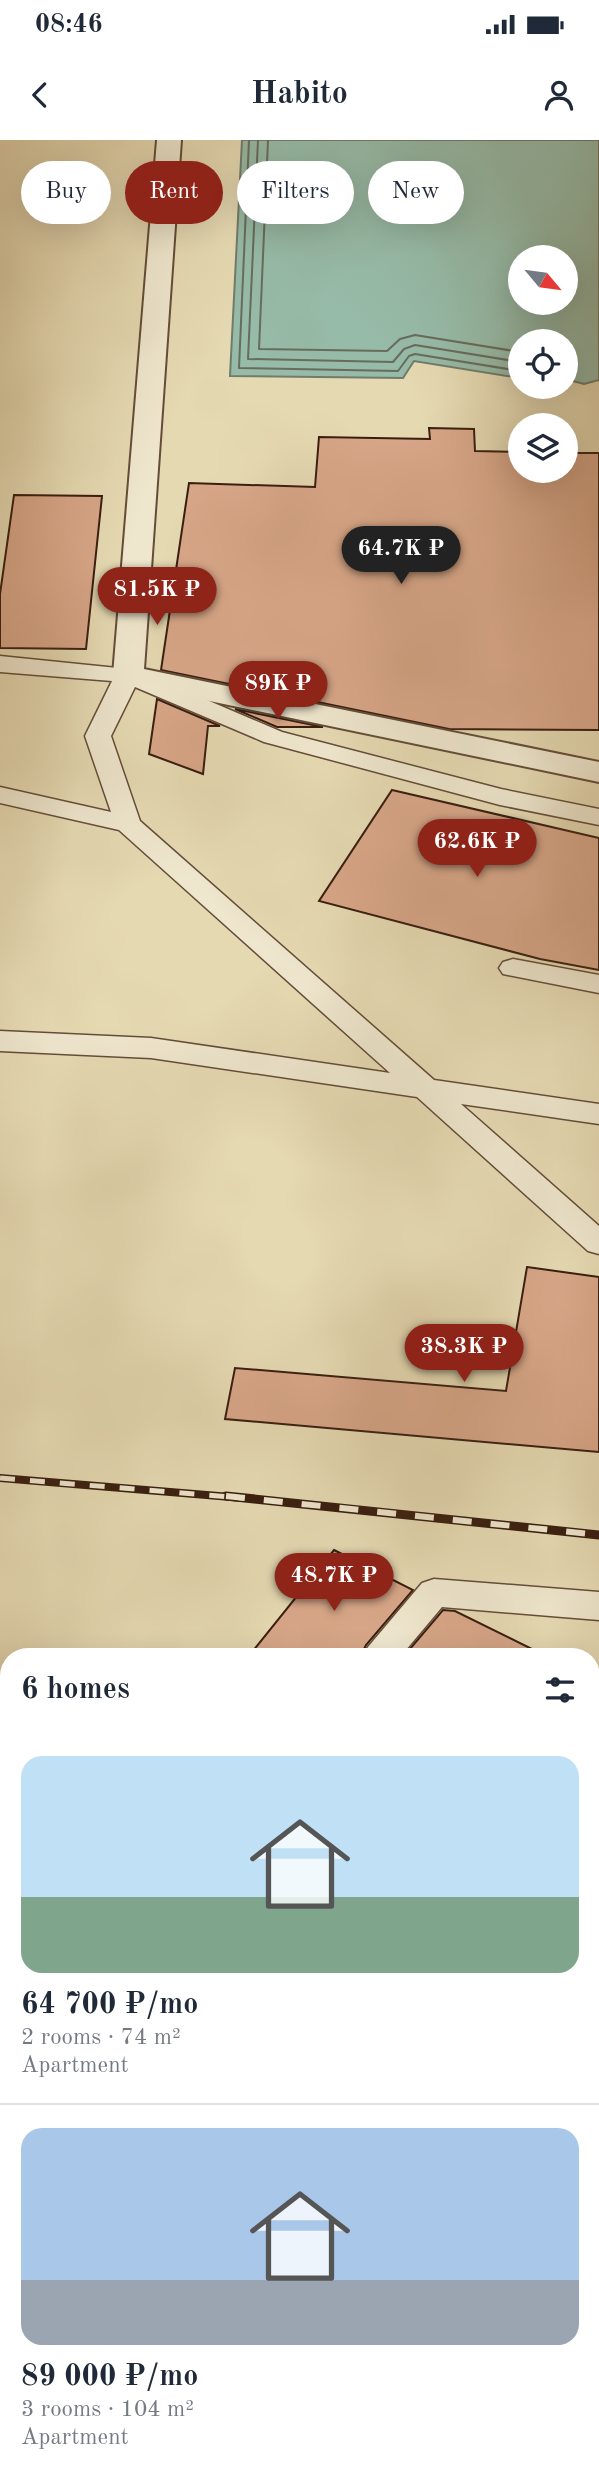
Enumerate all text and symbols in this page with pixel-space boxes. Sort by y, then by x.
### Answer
text: 08:46 [35,12,103,38]
icon: back [21,76,59,114]
icon: person [540,76,578,114]
text: Habito [251,79,348,111]
chip: Buy [21,161,111,224]
chip: Rent [125,161,223,224]
chip: Filters [237,161,354,224]
chip: New [368,161,464,224]
north arrow [508,245,578,315]
map controls [508,245,578,483]
button: locate [508,329,578,399]
button: layers [508,413,578,483]
pin: 64.7K ₽ [336,526,466,586]
text: 64.7K ₽ [358,537,444,560]
pin: 81.5K ₽ [92,568,222,627]
text: 81.5K ₽ [114,578,200,601]
pin: 89K ₽ [229,662,327,721]
text: 89K ₽ [245,672,311,695]
pin: 62.6K ₽ [412,820,542,879]
text: 62.6K ₽ [434,830,520,853]
pin: 38.3K ₽ [399,1324,529,1384]
text: 38.3K ₽ [421,1335,507,1358]
pin: 48.7K ₽ [269,1554,399,1613]
text: 48.7K ₽ [291,1564,377,1587]
icon: filters [541,1671,579,1709]
text: 6 homes [21,1675,130,1705]
icon: home [237,1801,363,1927]
text: 64 700 ₽/mo [21,1990,198,2020]
text: 2 rooms · 74 m² [21,2026,181,2049]
text: Apartment [21,2054,129,2077]
icon: home [237,2173,363,2299]
text: 89 000 ₽/mo [21,2362,198,2392]
text: 3 rooms · 104 m² [21,2398,194,2421]
text: Apartment [21,2426,129,2449]

